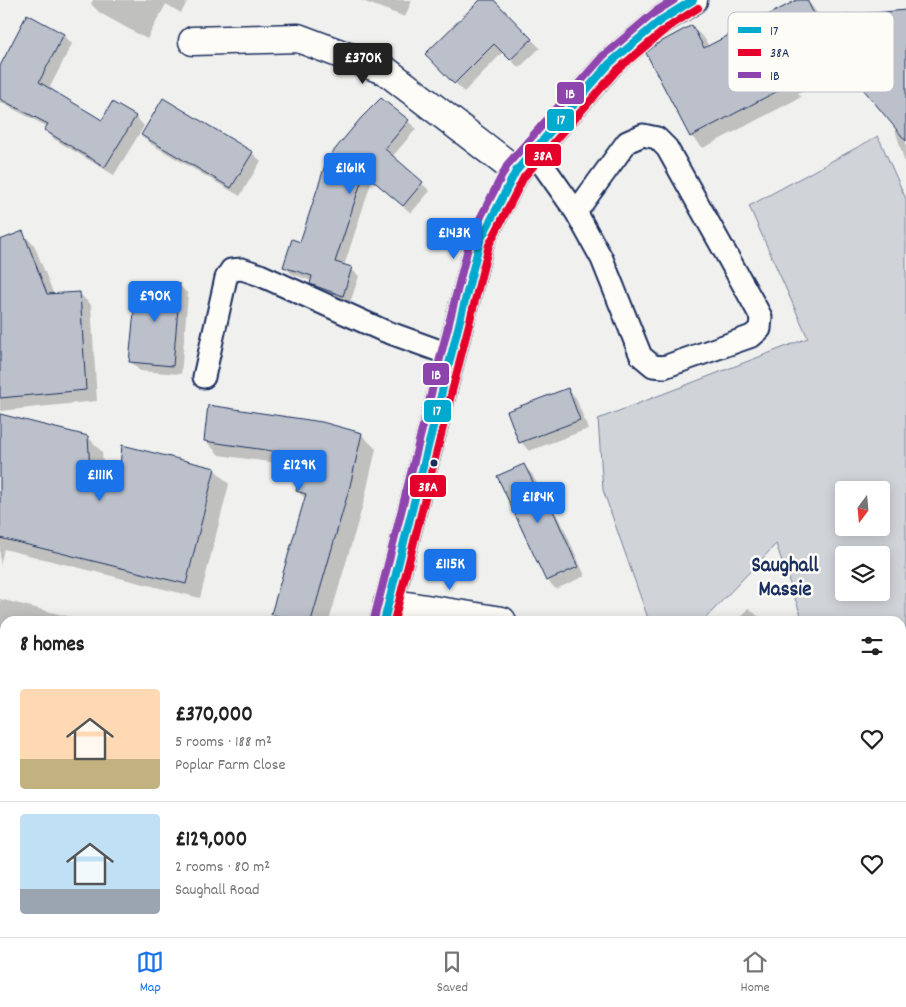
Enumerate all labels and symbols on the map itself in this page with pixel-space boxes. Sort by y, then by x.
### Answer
legend [728,12,894,92]
text: 17 [770,22,778,42]
pin: £370K [328,42,398,85]
text: 38A [770,44,790,64]
text: 1B [770,67,780,87]
line badge: 1B [556,81,585,105]
text: 1B [565,85,575,105]
line badge: 17 [546,108,575,132]
text: 17 [557,111,566,131]
line badge: 38A [524,143,562,167]
text: 38A [533,147,553,167]
pin: £161K [315,152,385,195]
pin: £143K [419,218,489,260]
pin: £90K [125,280,185,323]
line badge: 1B [422,362,450,386]
text: 1B [431,366,441,386]
line badge: 17 [423,399,452,423]
text: 17 [433,402,442,422]
pin: £129K [264,450,334,492]
unlabelled marker [429,458,439,468]
pin: £111K [65,460,135,502]
line badge: 38A [409,474,447,498]
text: 38A [418,478,438,498]
north arrow [835,481,890,536]
pin: £184K [503,482,573,524]
pin: £115K [415,548,485,591]
district label: Saughall Massie [752,552,819,606]

